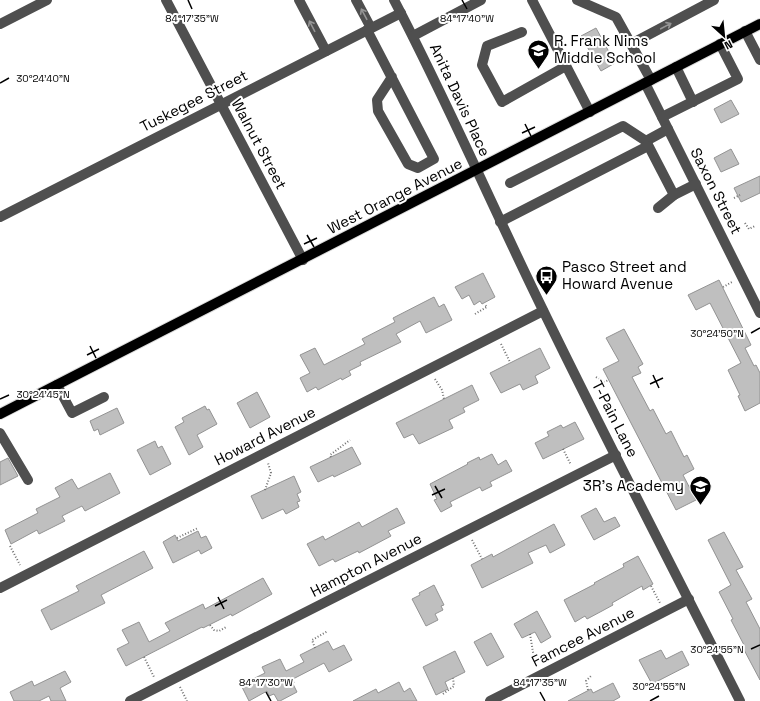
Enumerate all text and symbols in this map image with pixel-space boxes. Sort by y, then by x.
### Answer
one-way arrow [359,8,367,20]
text: 84°17'35"W [165,12,219,25]
text: 84°17'40"W [440,12,494,25]
north arrow [704,16,744,56]
one-way arrow [308,20,316,32]
one-way arrow [659,21,671,29]
place label: R. Frank Nims Middle School [554,31,656,67]
school or university icon: R. Frank Nims Middle School [526,37,552,70]
text: N [722,37,735,53]
street label: Anita Davis Place [426,40,495,159]
street label: Tuskegee Street [137,65,251,136]
text: 30°24'40"N [16,72,70,85]
street label: Walnut Street [228,95,291,193]
street label: Saxon Street [687,144,746,237]
street label: West Orange Avenue [324,153,465,238]
place label: Pasco Street and Howard Avenue [562,257,687,293]
bus stop icon: Pasco Street and Howard Avenue [533,263,559,296]
text: 30°24'50"N [690,327,744,340]
street label: T-Pain Lane [588,377,643,460]
text: 30°24'45"N [16,388,70,401]
street label: Howard Avenue [211,402,319,469]
school or university icon: 3R's Academy [687,473,713,506]
place label: 3R's Academy [583,476,684,495]
street label: Hampton Avenue [307,528,425,601]
street label: Famcee Avenue [528,602,637,671]
text: 30°24'55"N [690,643,744,656]
text: 84°17'30"W [239,676,293,689]
text: 84°17'35"W [513,676,567,689]
text: 30°24'55"N [632,680,686,693]

